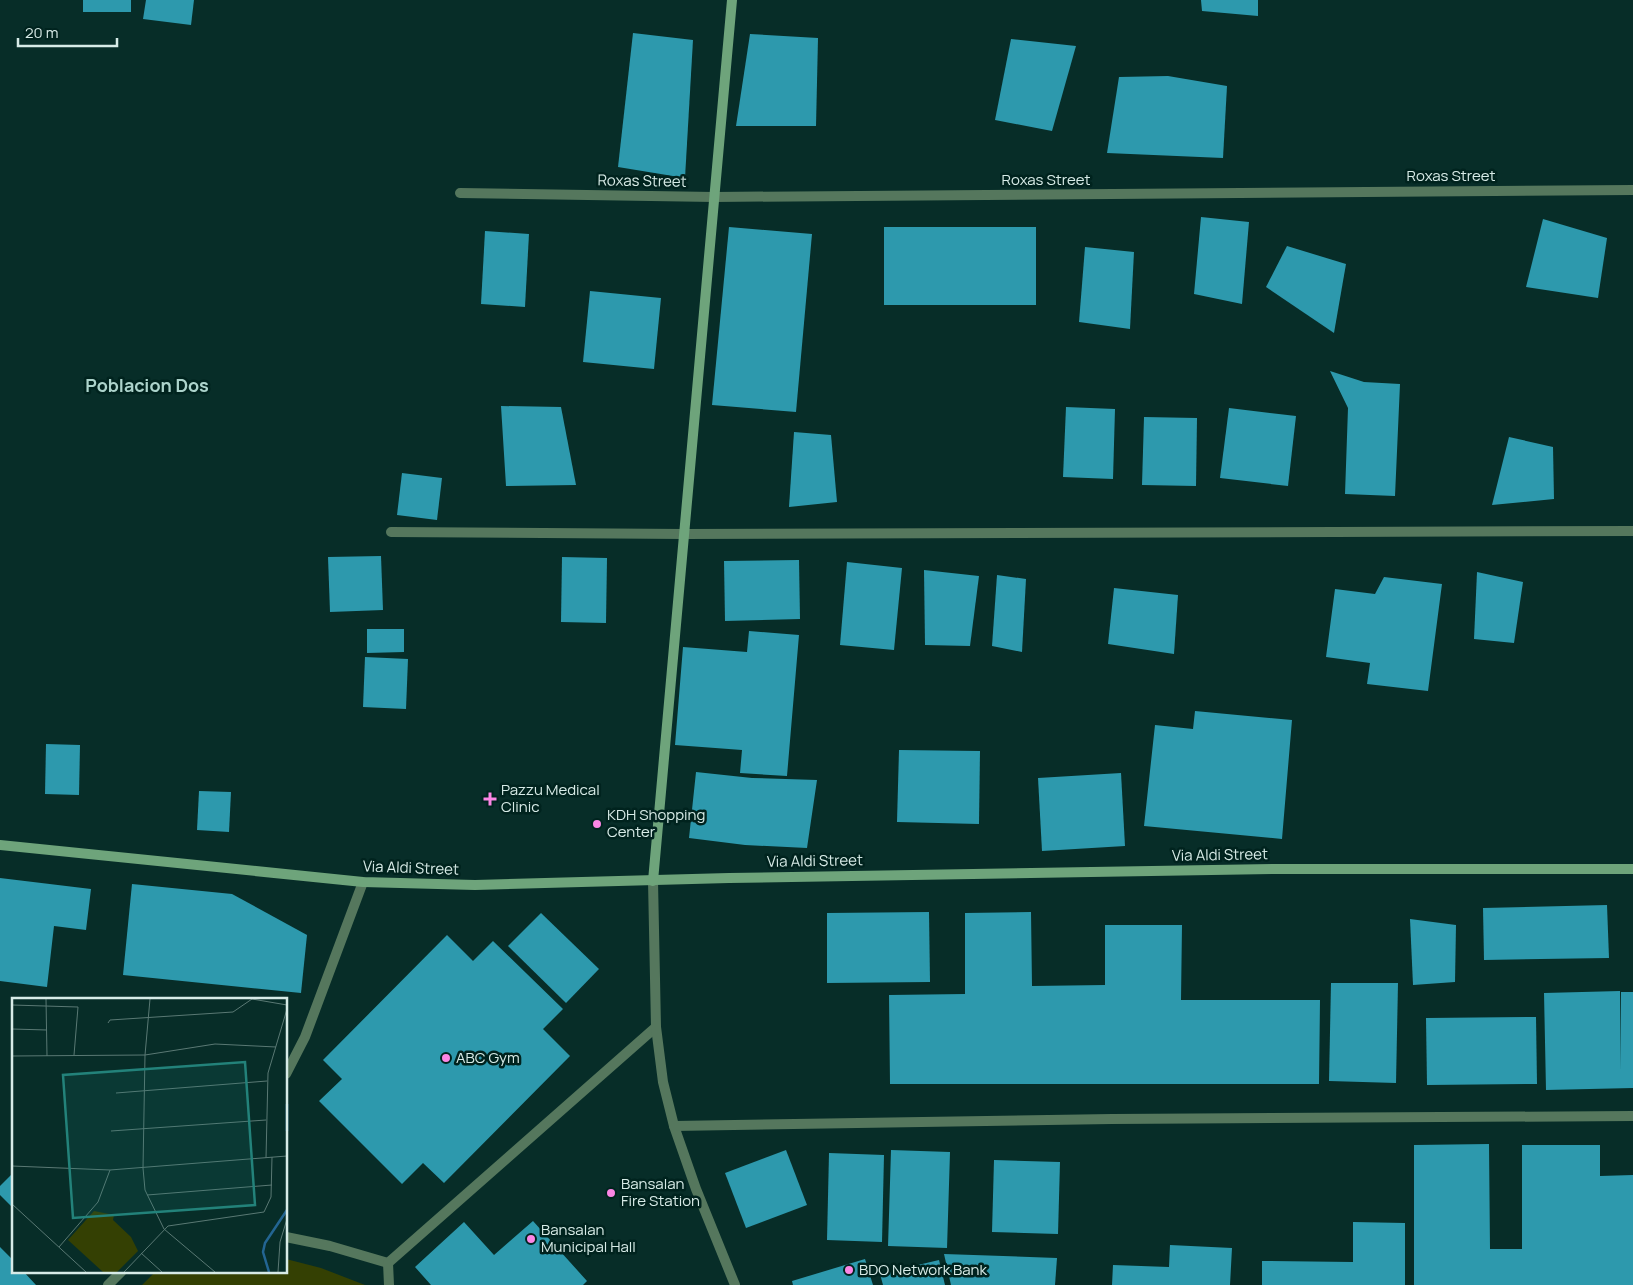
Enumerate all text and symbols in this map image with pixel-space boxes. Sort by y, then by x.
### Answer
scale bar [18,15,116,47]
text: 20 m [25,22,58,43]
street label: Roxas Street [1406,165,1496,186]
street label: Roxas Street [597,169,687,192]
street label: Roxas Street [1001,169,1091,190]
district label: Poblacion Dos [85,373,209,397]
place label: Pazzu Medical Clinic [501,779,600,817]
marker: Pazzu Medical Clinic [483,792,497,806]
place label: KDH Shopping Center [607,804,705,842]
marker: KDH Shopping Center [591,818,603,830]
street label: Via Aldi Street [1172,843,1268,866]
street label: Via Aldi Street [767,849,863,872]
street label: Via Aldi Street [363,855,459,880]
inset map [12,998,288,1272]
place label: ABC Gym [456,1047,520,1068]
marker: ABC Gym [440,1052,452,1064]
place label: Bansalan Fire Station [621,1173,700,1211]
marker: Bansalan Fire Station [605,1187,617,1199]
place label: Bansalan Municipal Hall [541,1219,636,1257]
marker: Bansalan Municipal Hall [525,1233,537,1245]
place label: BDO Network Bank [859,1259,988,1280]
marker: BDO Network Bank [843,1264,855,1276]

